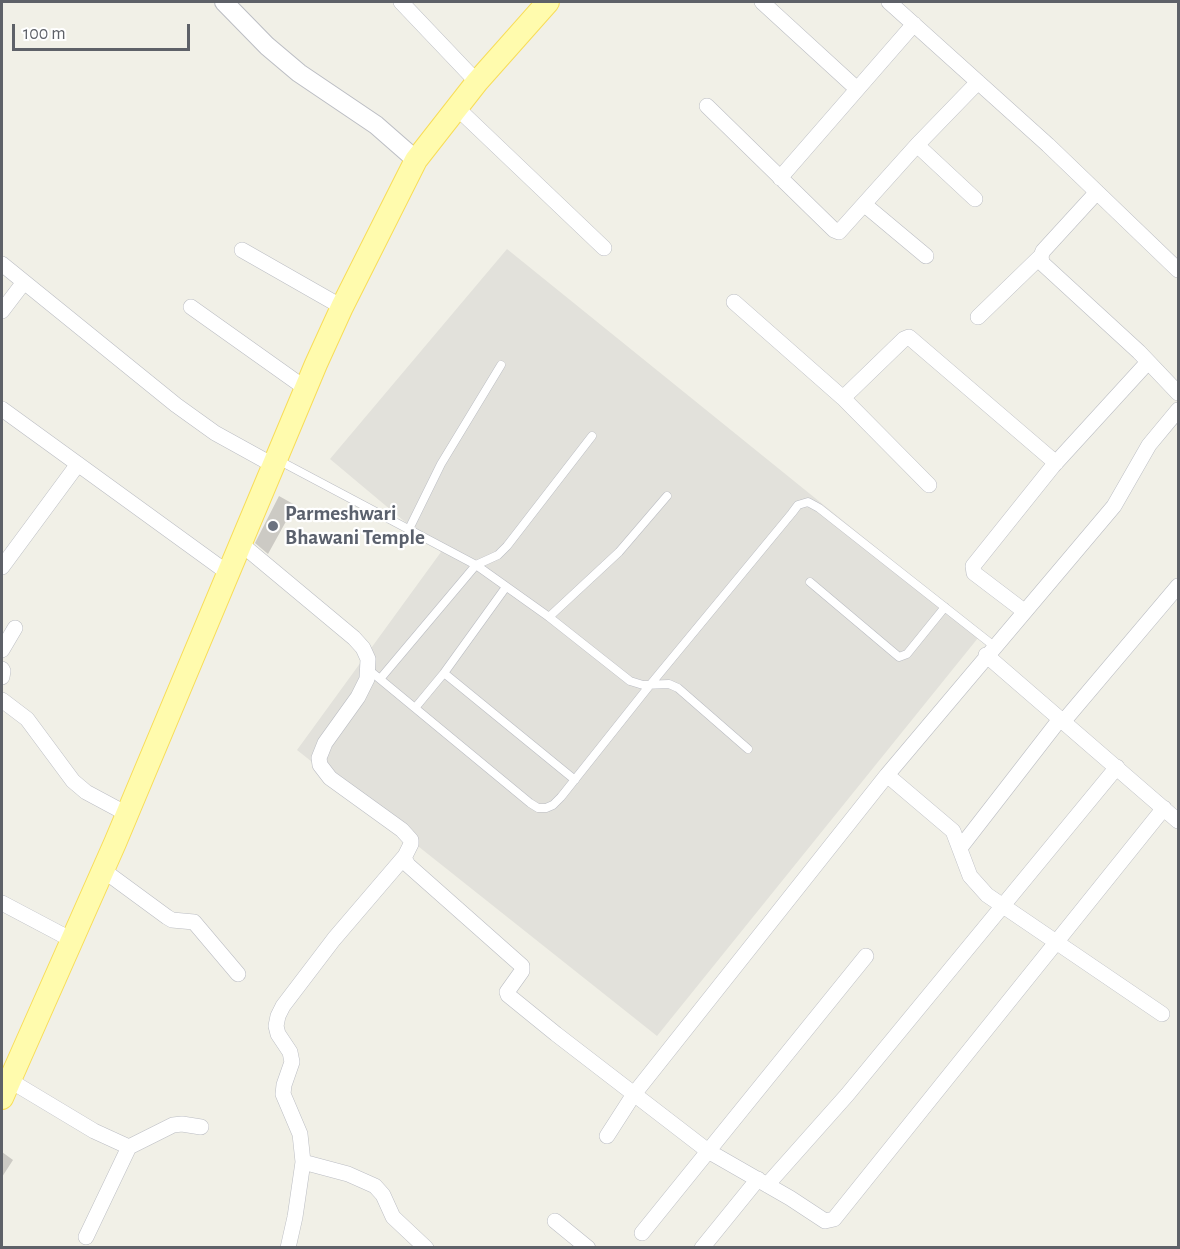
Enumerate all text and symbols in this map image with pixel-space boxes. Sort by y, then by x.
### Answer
scale bar [15,12,194,50]
text: 100 m [23,25,66,43]
place label: Parmeshwari Bhawani Temple [285,501,425,551]
marker: Parmeshwari Bhawani Temple [266,519,280,533]

